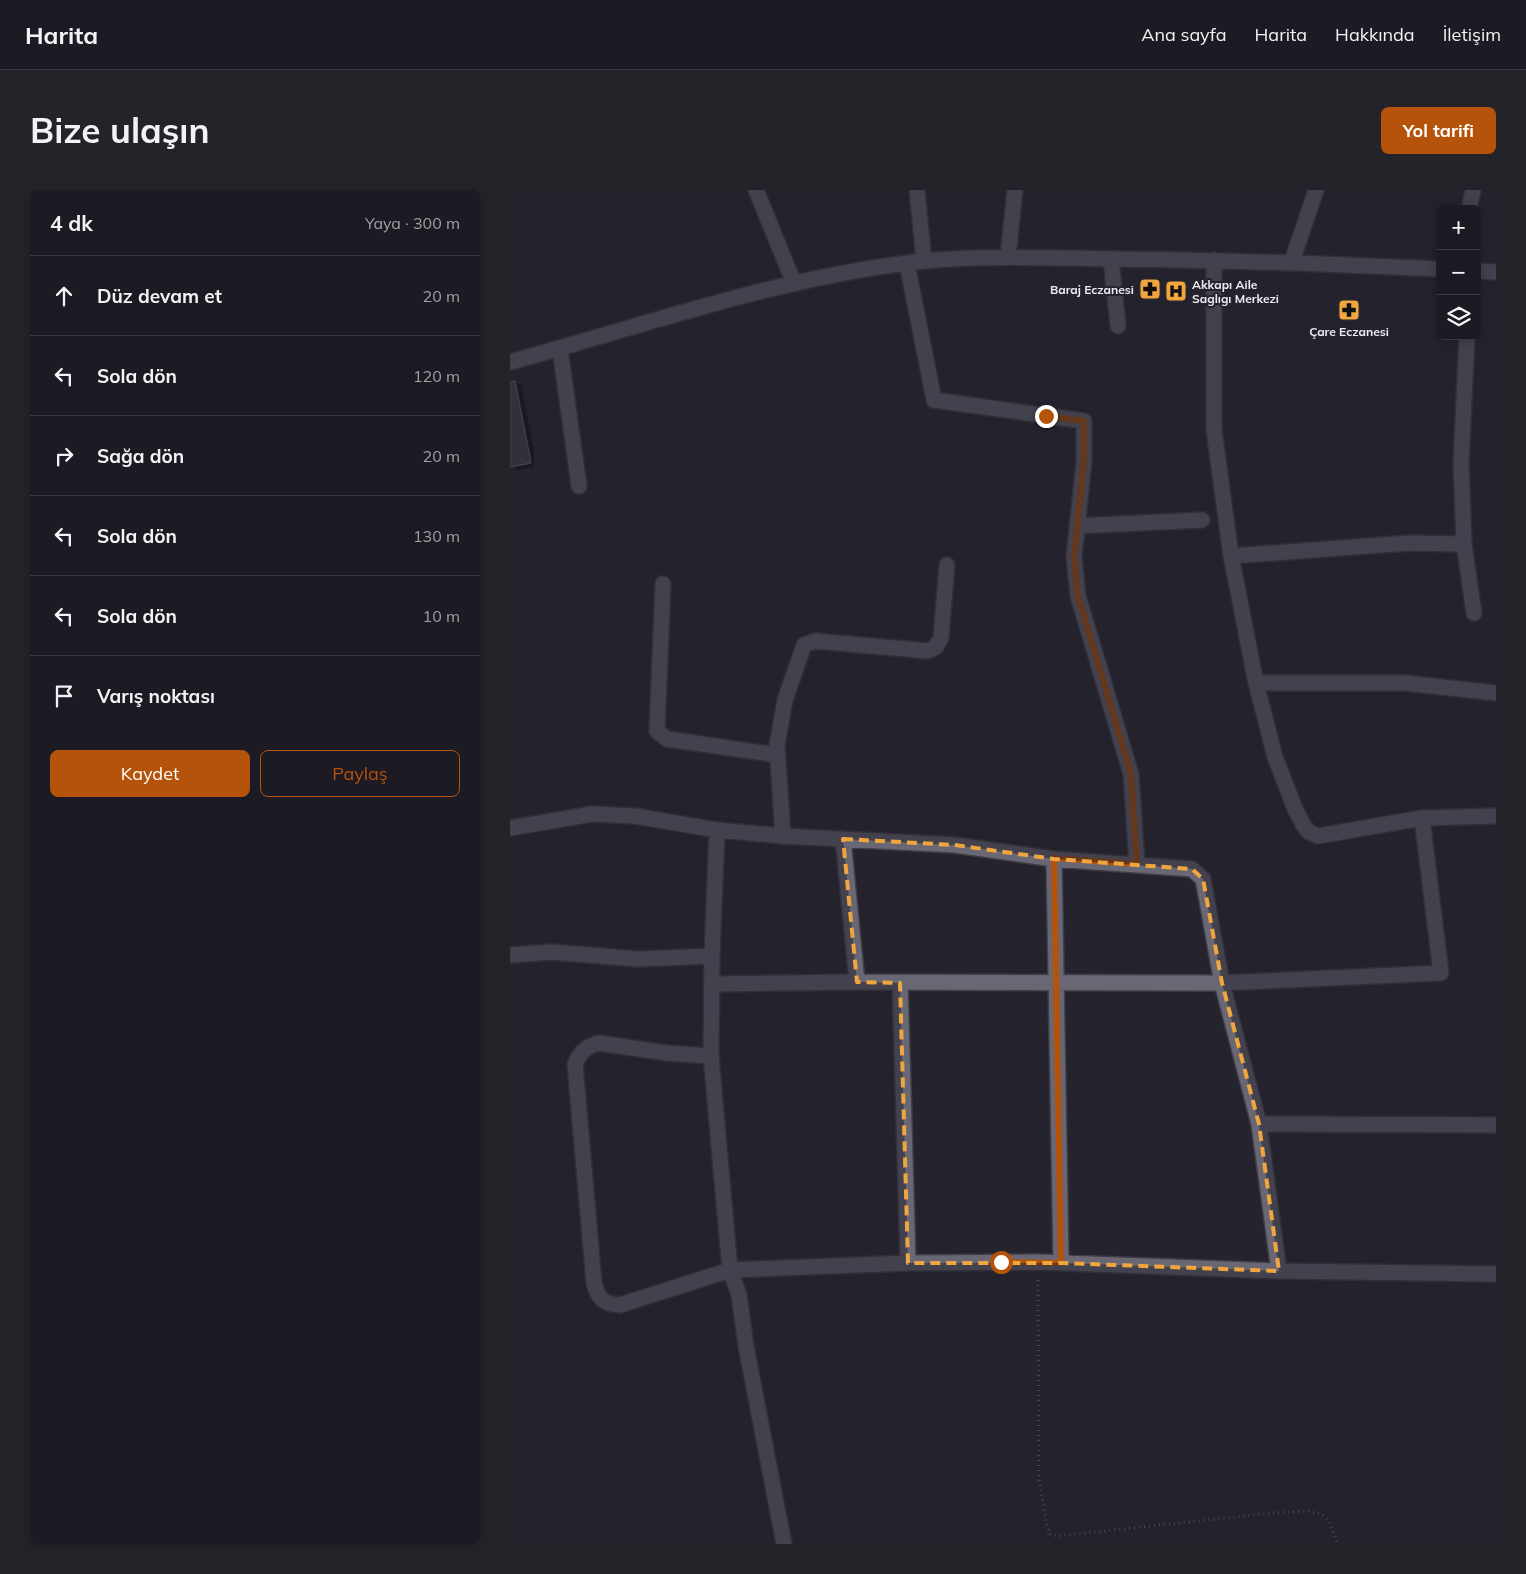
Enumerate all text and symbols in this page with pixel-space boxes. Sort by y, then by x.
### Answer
text: Harita [25,20,98,50]
text: Ana sayfa [1141,23,1227,46]
text: Harita [1255,23,1307,46]
text: Hakkında [1335,23,1415,46]
text: İletişim [1443,23,1501,46]
button: Yol tarifi [1381,107,1496,154]
text: Bize ulaşın [30,108,210,152]
map controls [1436,205,1481,340]
button: + [1436,205,1481,250]
text: 4 dk [50,210,93,236]
text: Yaya · 300 m [365,213,460,233]
button: − [1436,250,1481,295]
pharmacy icon: Baraj Eczanesi [1138,277,1162,301]
place label: Akkapı Aile Saglıgı Merkezi [1192,277,1279,306]
hospital icon: Akkapı Aile Saglıgı Merkezi [1164,279,1188,303]
icon: ahead [50,282,78,310]
place label: Baraj Eczanesi [1050,282,1134,297]
text: Düz devam et [97,284,222,308]
text: 20 m [423,286,460,306]
button: layers [1436,295,1481,340]
pharmacy icon: Çare Eczanesi [1337,298,1361,322]
place label: Çare Eczanesi [1309,324,1389,339]
icon: left [50,362,78,390]
text: Sola dön [97,364,177,388]
text: 120 m [413,366,460,386]
route end [1035,405,1058,428]
icon: right [50,442,78,470]
text: Sağa dön [97,444,184,468]
text: 20 m [423,446,460,466]
icon: left [50,522,78,550]
text: Sola dön [97,524,177,548]
text: 130 m [413,526,460,546]
icon: left [50,602,78,630]
text: Sola dön [97,604,177,628]
text: 10 m [423,606,460,626]
icon: arrive [50,682,78,710]
text: Varış noktası [97,684,215,708]
button: Kaydet [50,750,250,797]
button: Paylaş [260,750,460,797]
route start [990,1251,1013,1274]

